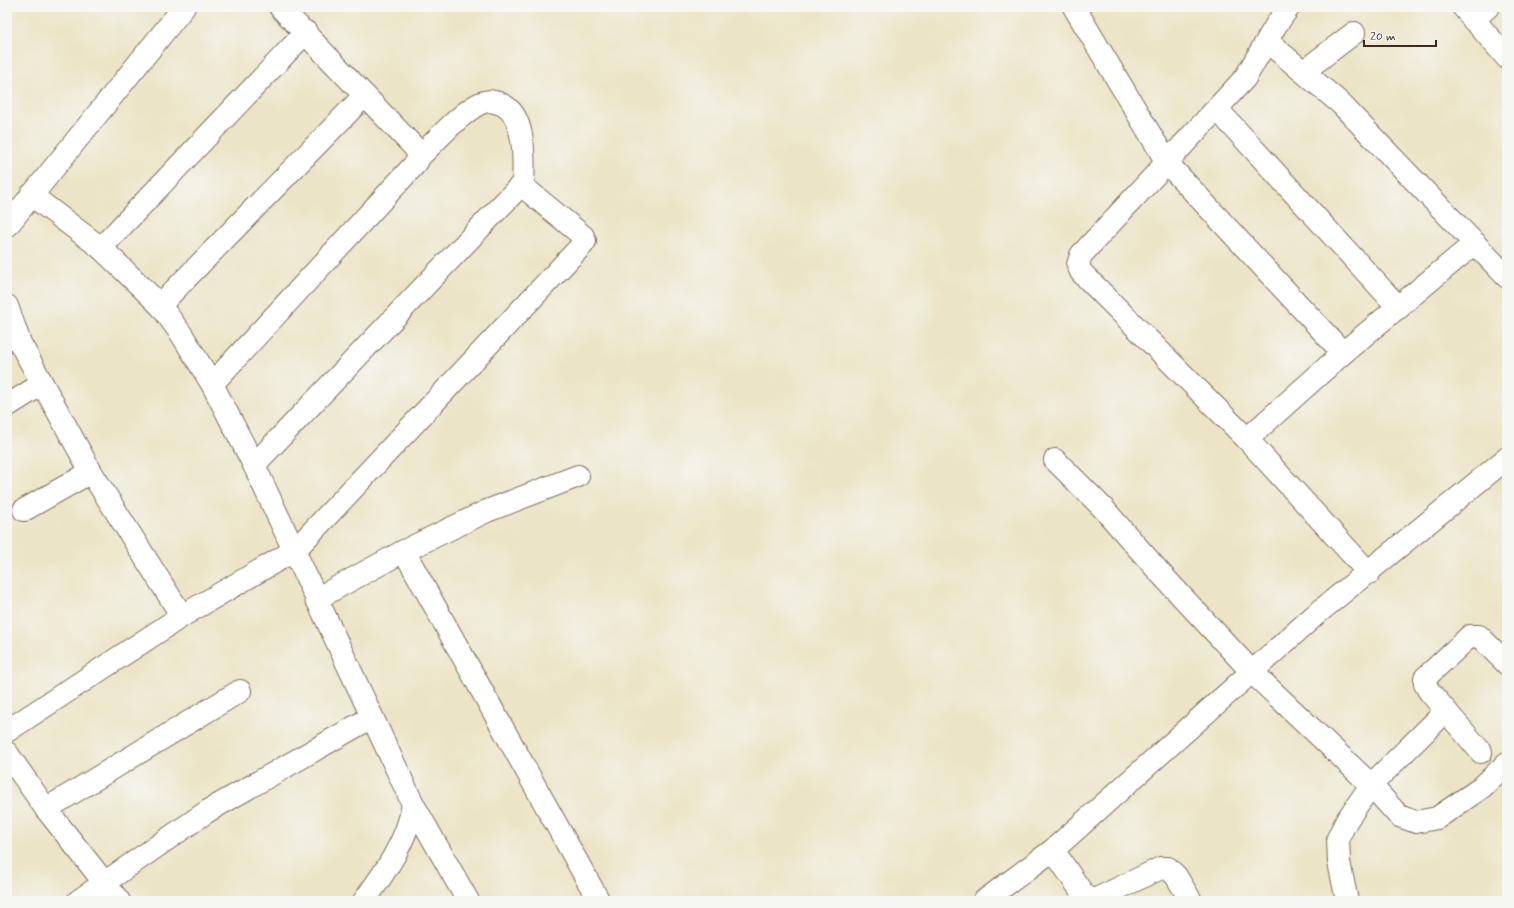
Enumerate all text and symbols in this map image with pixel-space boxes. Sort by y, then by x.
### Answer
scale bar [1364,22,1436,48]
text: 20 m [1370,29,1396,45]

